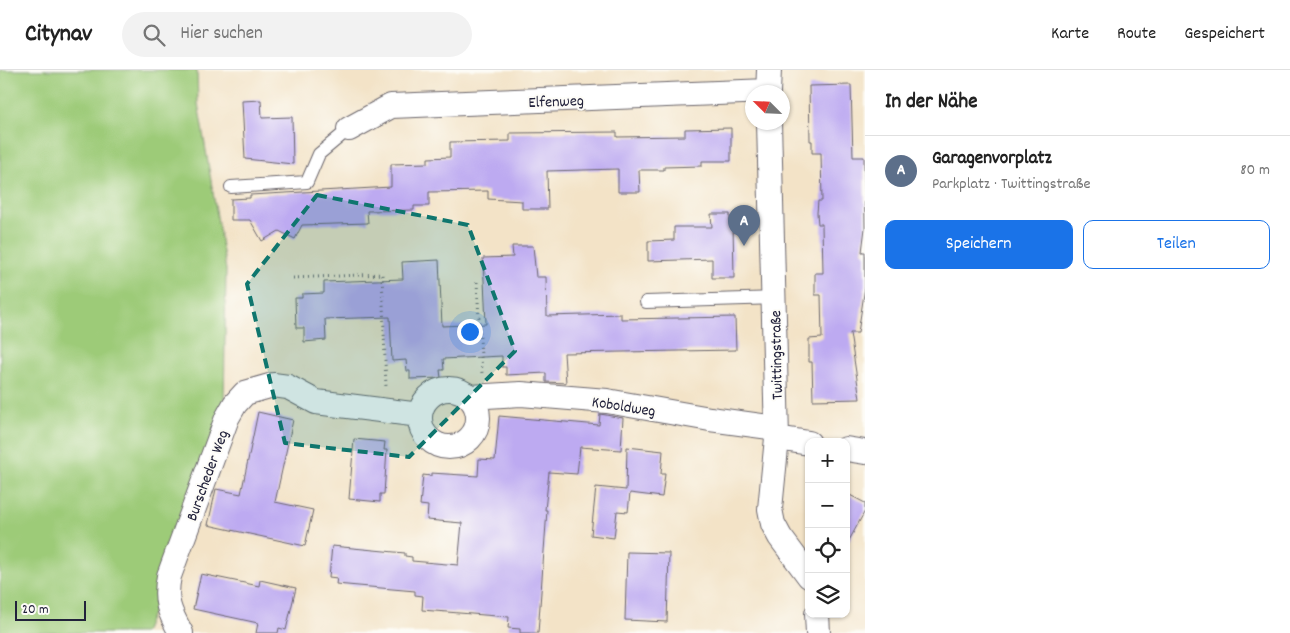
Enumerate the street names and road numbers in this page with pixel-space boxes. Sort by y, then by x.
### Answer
street label: Elfenweg [528,90,584,115]
street label: Twittingstraße [765,310,790,400]
street label: Koboldweg [590,391,657,424]
street label: Burscheder Weg [181,427,235,525]

